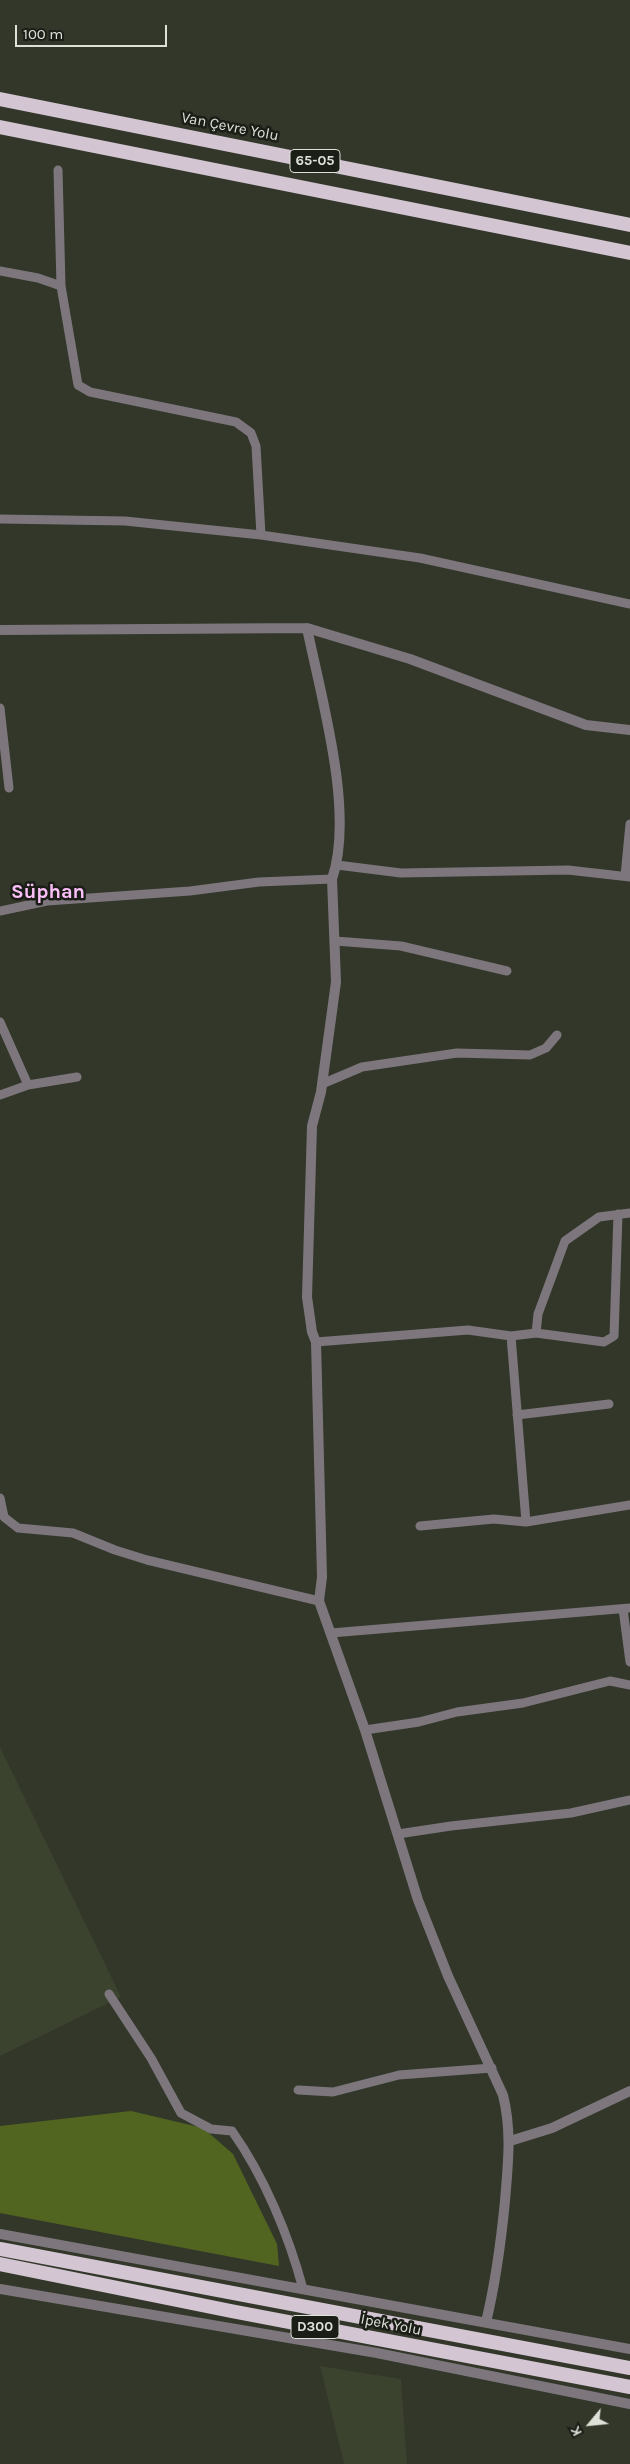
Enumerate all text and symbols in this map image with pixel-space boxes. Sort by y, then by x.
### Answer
scale bar [18,15,170,47]
text: 100 m [23,25,63,43]
street label: Van Çevre Yolu [180,109,280,145]
road number: 65-05 [290,150,340,172]
district label: Süphan [11,880,85,904]
street label: İpek Yolu [359,2310,423,2340]
road number: D300 [291,2316,339,2338]
north arrow [565,2399,615,2449]
text: K [567,2423,586,2439]

